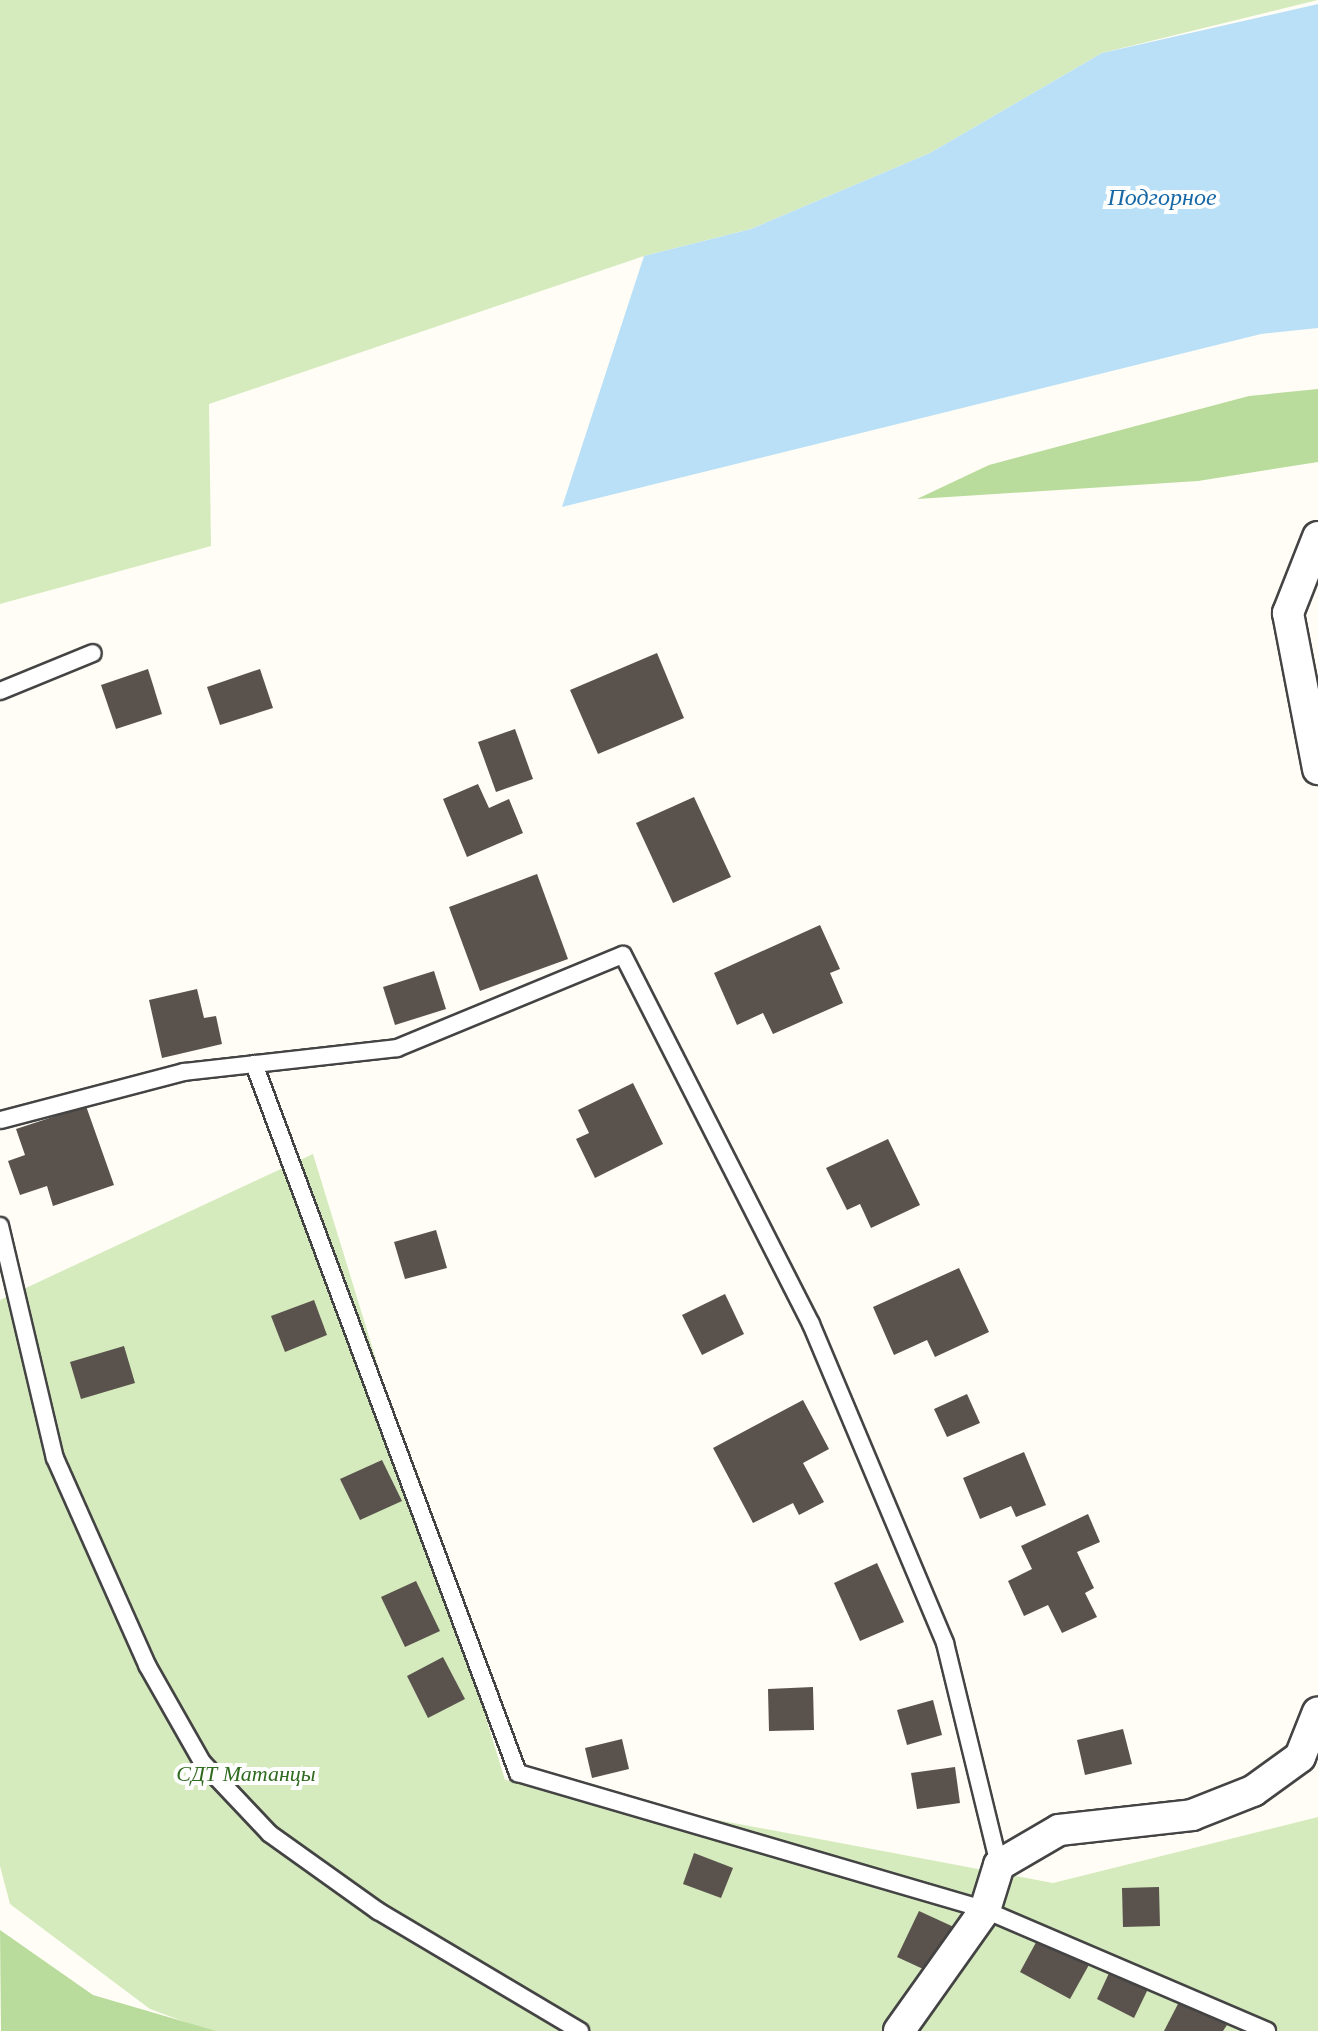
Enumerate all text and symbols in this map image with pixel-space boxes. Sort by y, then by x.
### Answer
water label: Подгорное [1107,184,1217,212]
park label: СДТ Матанцы [176,1761,316,1787]

